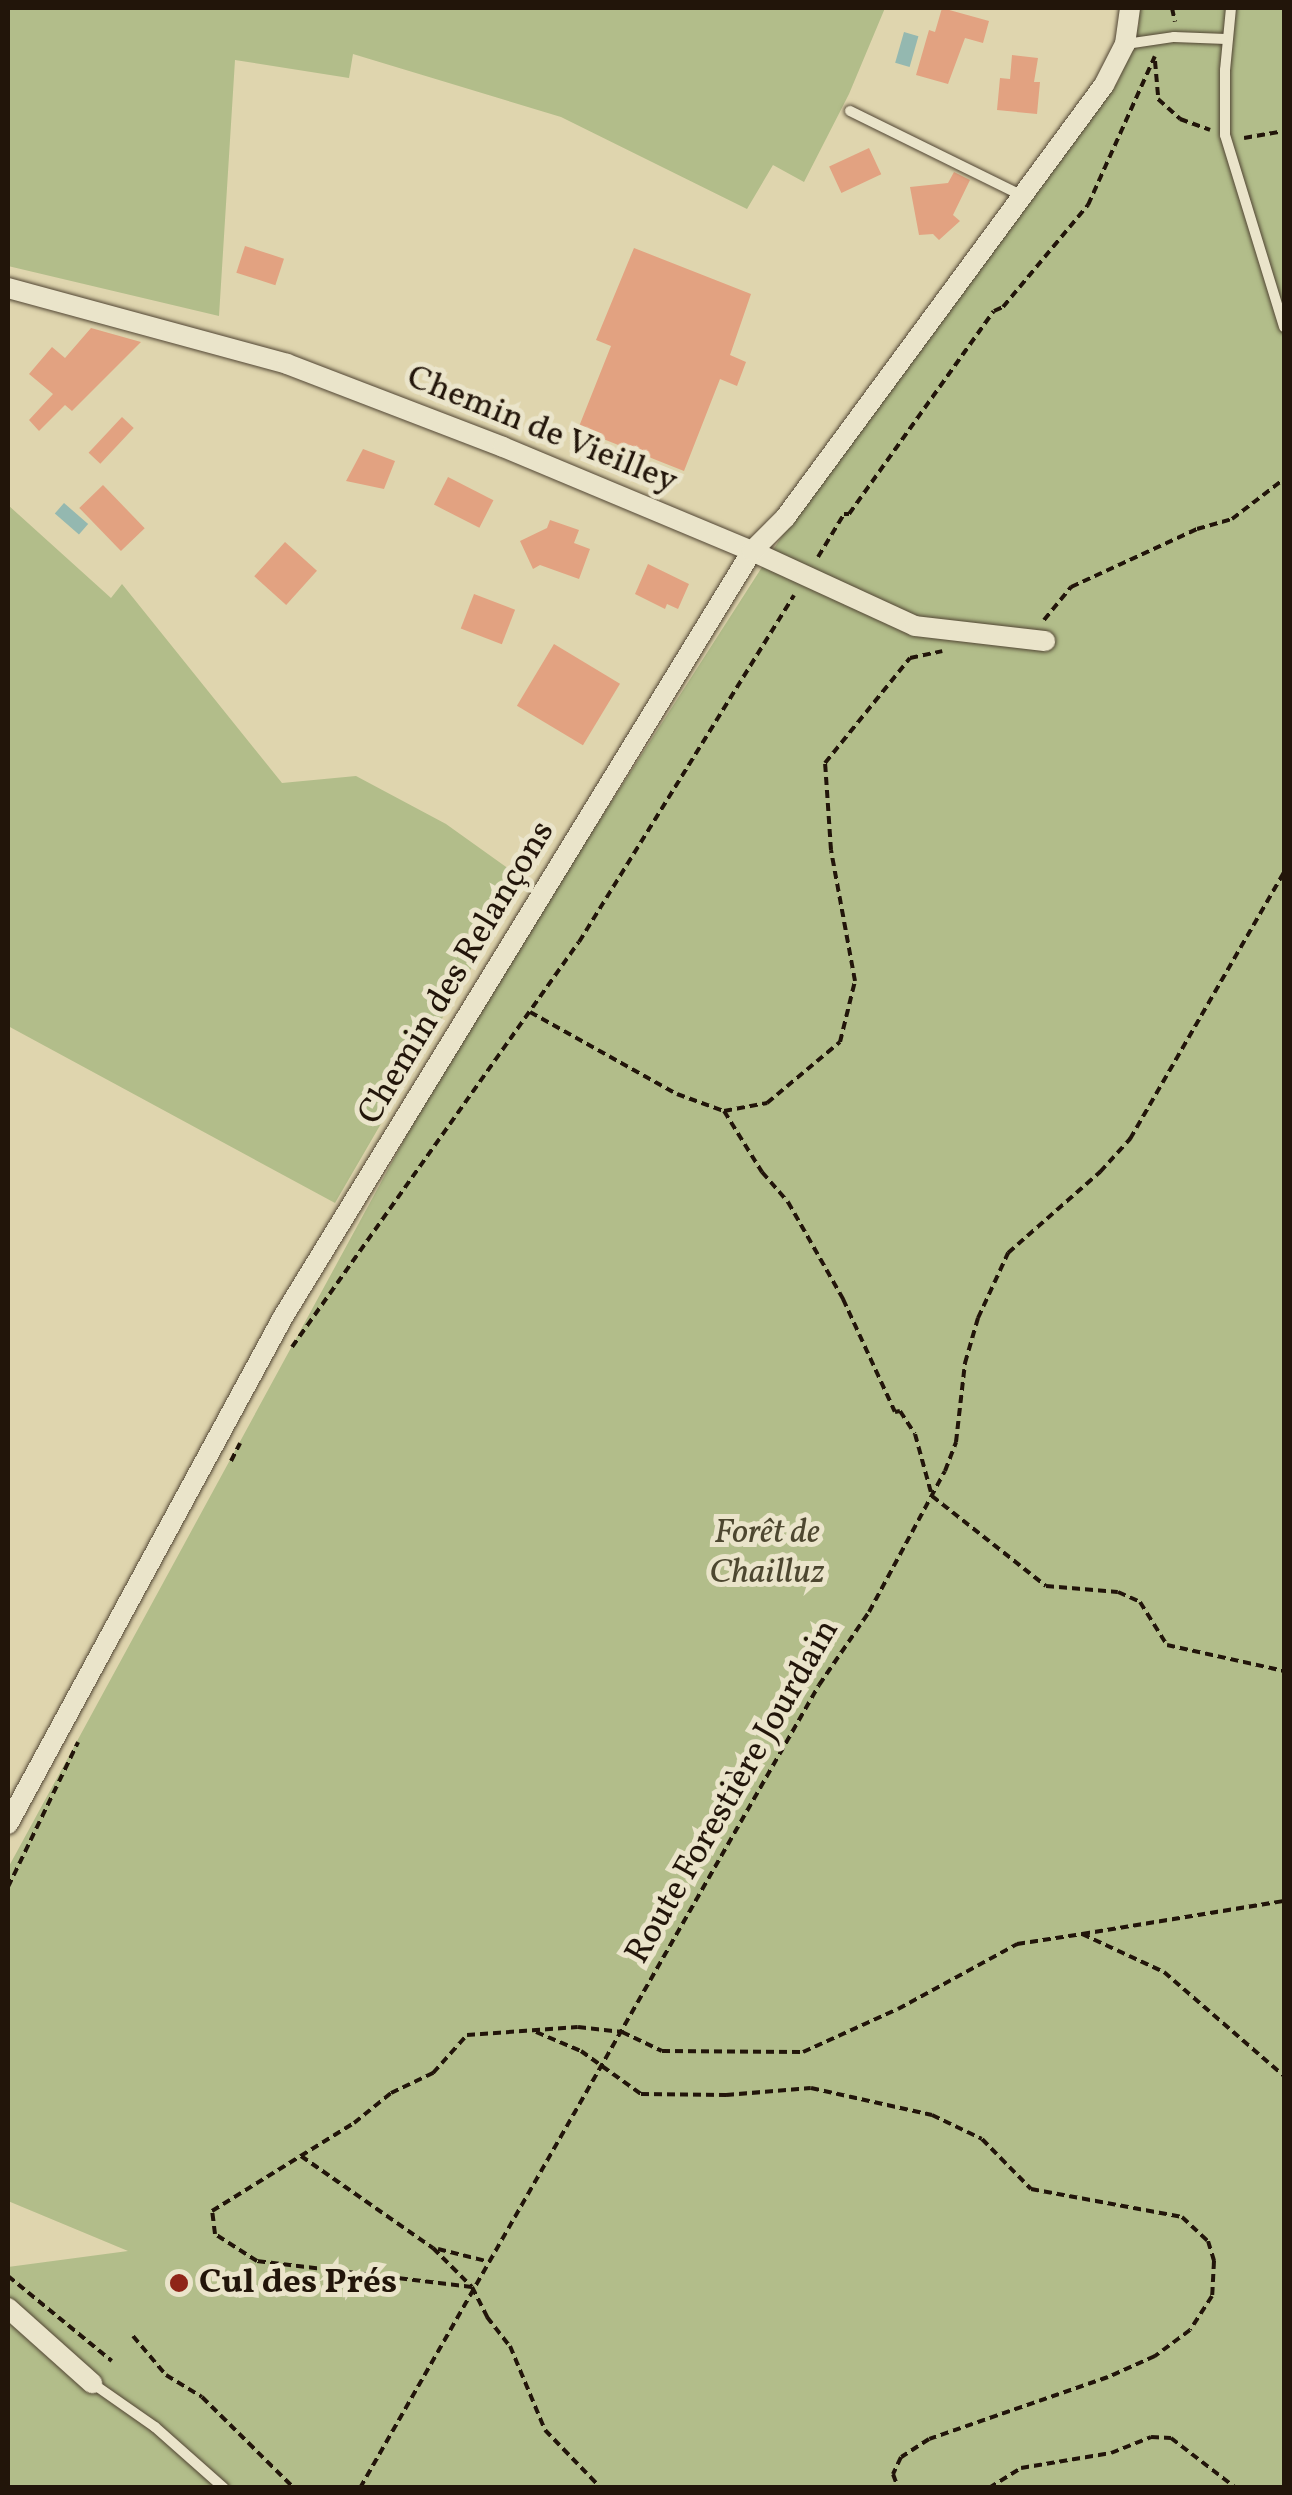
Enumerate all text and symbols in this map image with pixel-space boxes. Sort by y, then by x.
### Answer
street label: Chemin de Vieilley [400,356,684,504]
street label: Chemin des Relançons [350,814,564,1132]
park label: Forêt de Chailluz [709,1512,825,1594]
street label: Route Forestière Jourdain [617,1612,849,1972]
place label: Cul des Prés [199,2262,397,2304]
marker: Cul des Prés [168,2272,190,2294]

